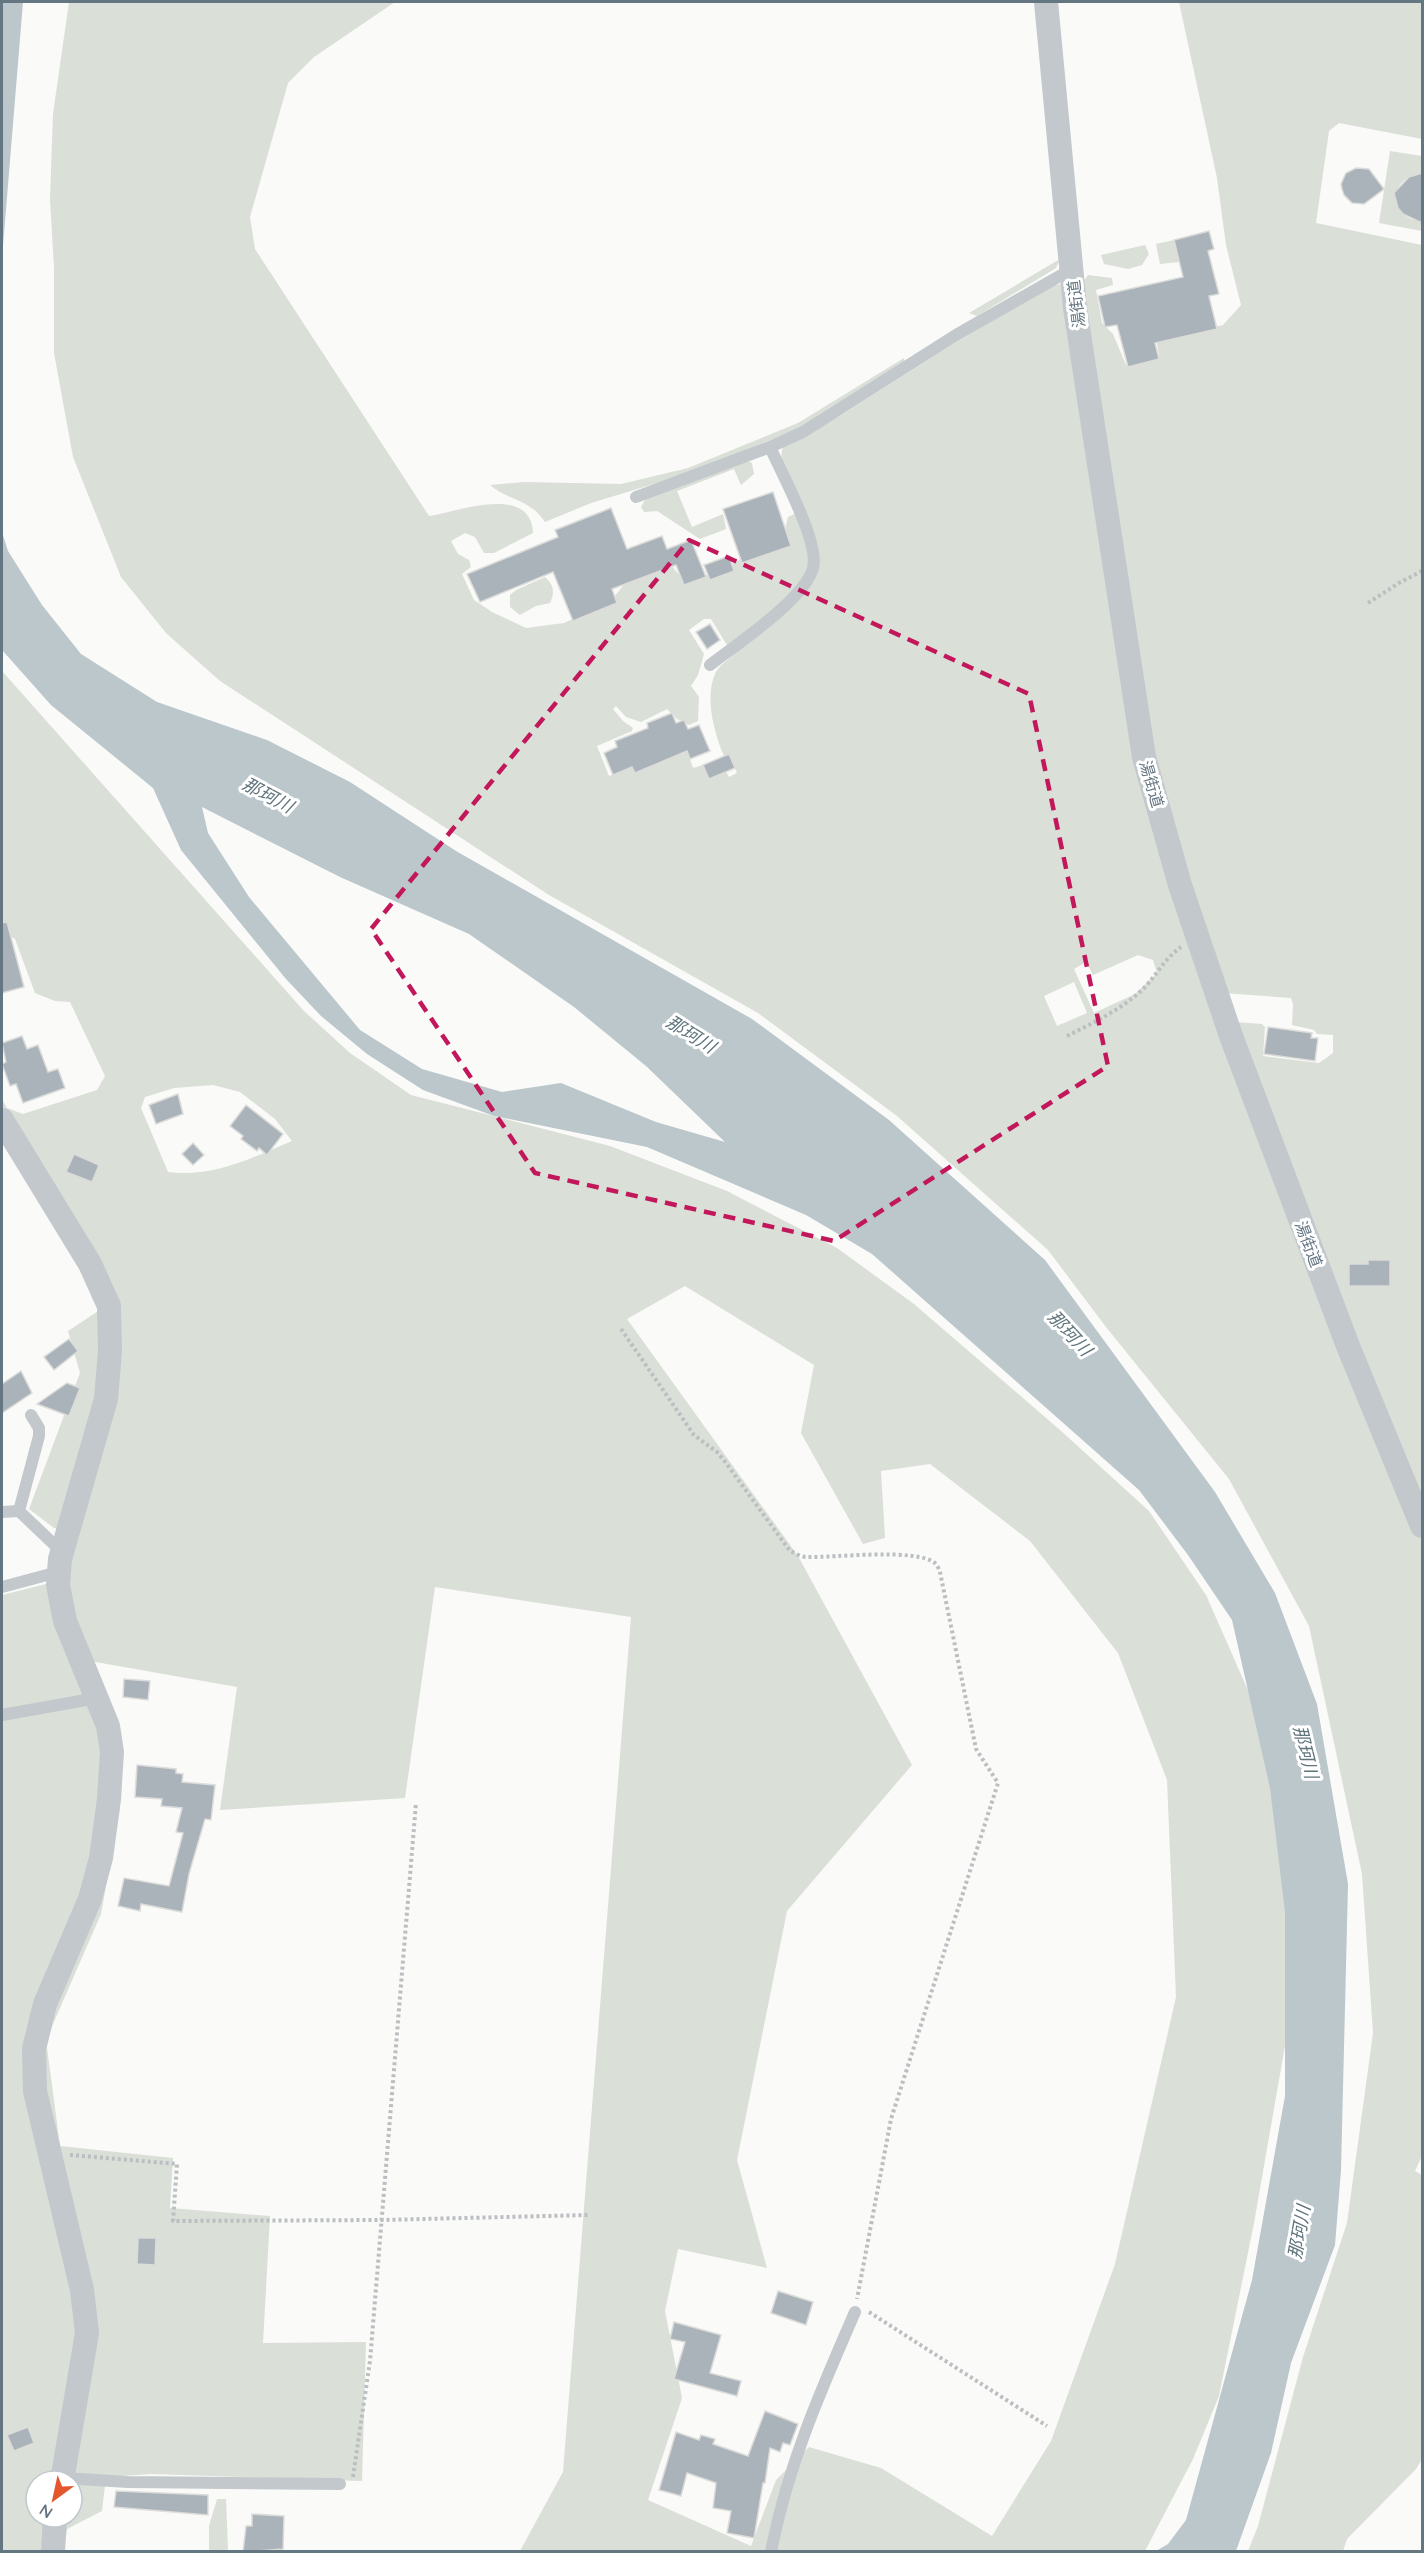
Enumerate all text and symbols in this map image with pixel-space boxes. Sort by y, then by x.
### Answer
street label: 湯街道 [1063,279,1089,329]
street label: 湯街道 [1136,758,1168,810]
water label: 那珂川 [239,772,299,819]
water label: 那珂川 [662,1010,722,1059]
street label: 湯街道 [1291,1218,1327,1270]
water label: 那珂川 [1043,1305,1098,1362]
water label: 那珂川 [1288,1723,1324,1783]
water label: 那珂川 [1283,2201,1315,2261]
north arrow [24,2469,84,2529]
text: N [35,2500,56,2523]

